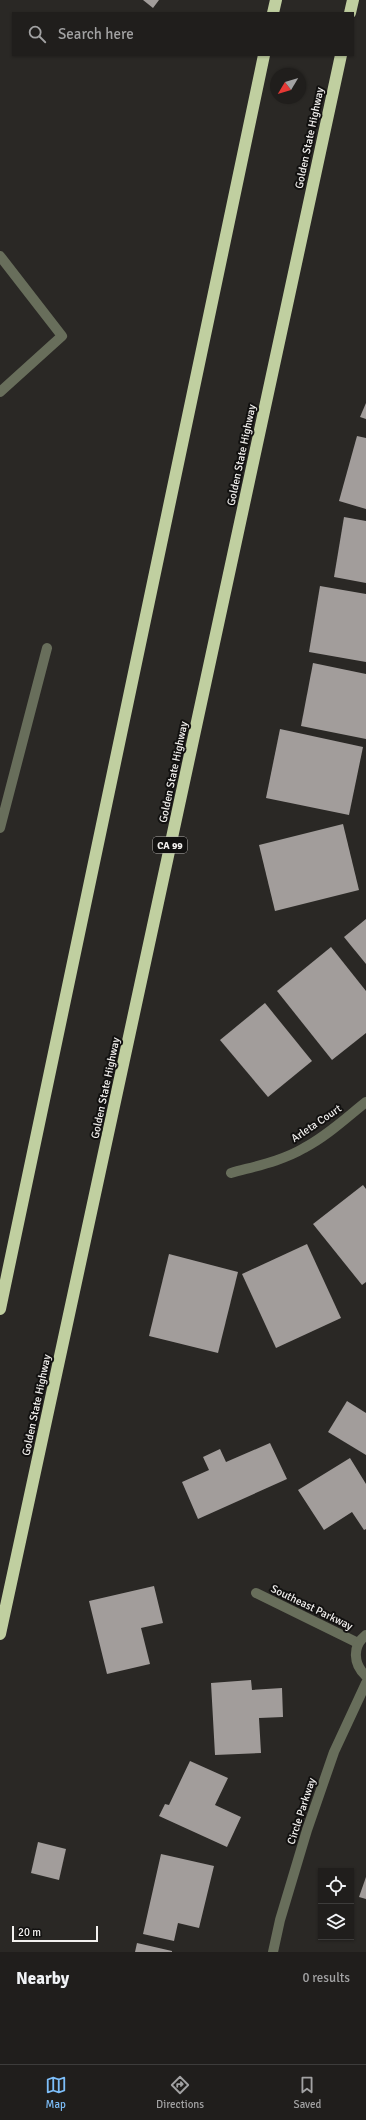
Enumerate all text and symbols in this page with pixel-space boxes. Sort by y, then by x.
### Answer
search box [12,12,354,56]
icon: search [26,23,48,45]
text: Search here [58,25,134,43]
north arrow [270,68,306,104]
street label: Golden State Highway [292,85,327,190]
street label: Golden State Highway [224,402,259,507]
street label: Golden State Highway [156,719,191,824]
road number: CA 99 [153,837,187,853]
street label: Golden State Highway [88,1035,123,1140]
street label: Arleta Court [289,1102,344,1145]
street label: Golden State Highway [19,1352,54,1457]
street label: Southeast Parkway [269,1582,356,1633]
street label: Circle Parkway [285,1775,319,1846]
map controls [318,1868,354,1940]
button: locate [318,1868,354,1904]
button: layers [318,1904,354,1940]
scale bar [12,1924,98,1943]
text: 20 m [18,1926,41,1939]
text: Nearby [16,1968,69,1989]
text: 0 results [302,1970,350,1986]
tab: Map [45,2074,67,2111]
tab: Directions [156,2074,204,2111]
tab: Saved [294,2074,321,2111]

